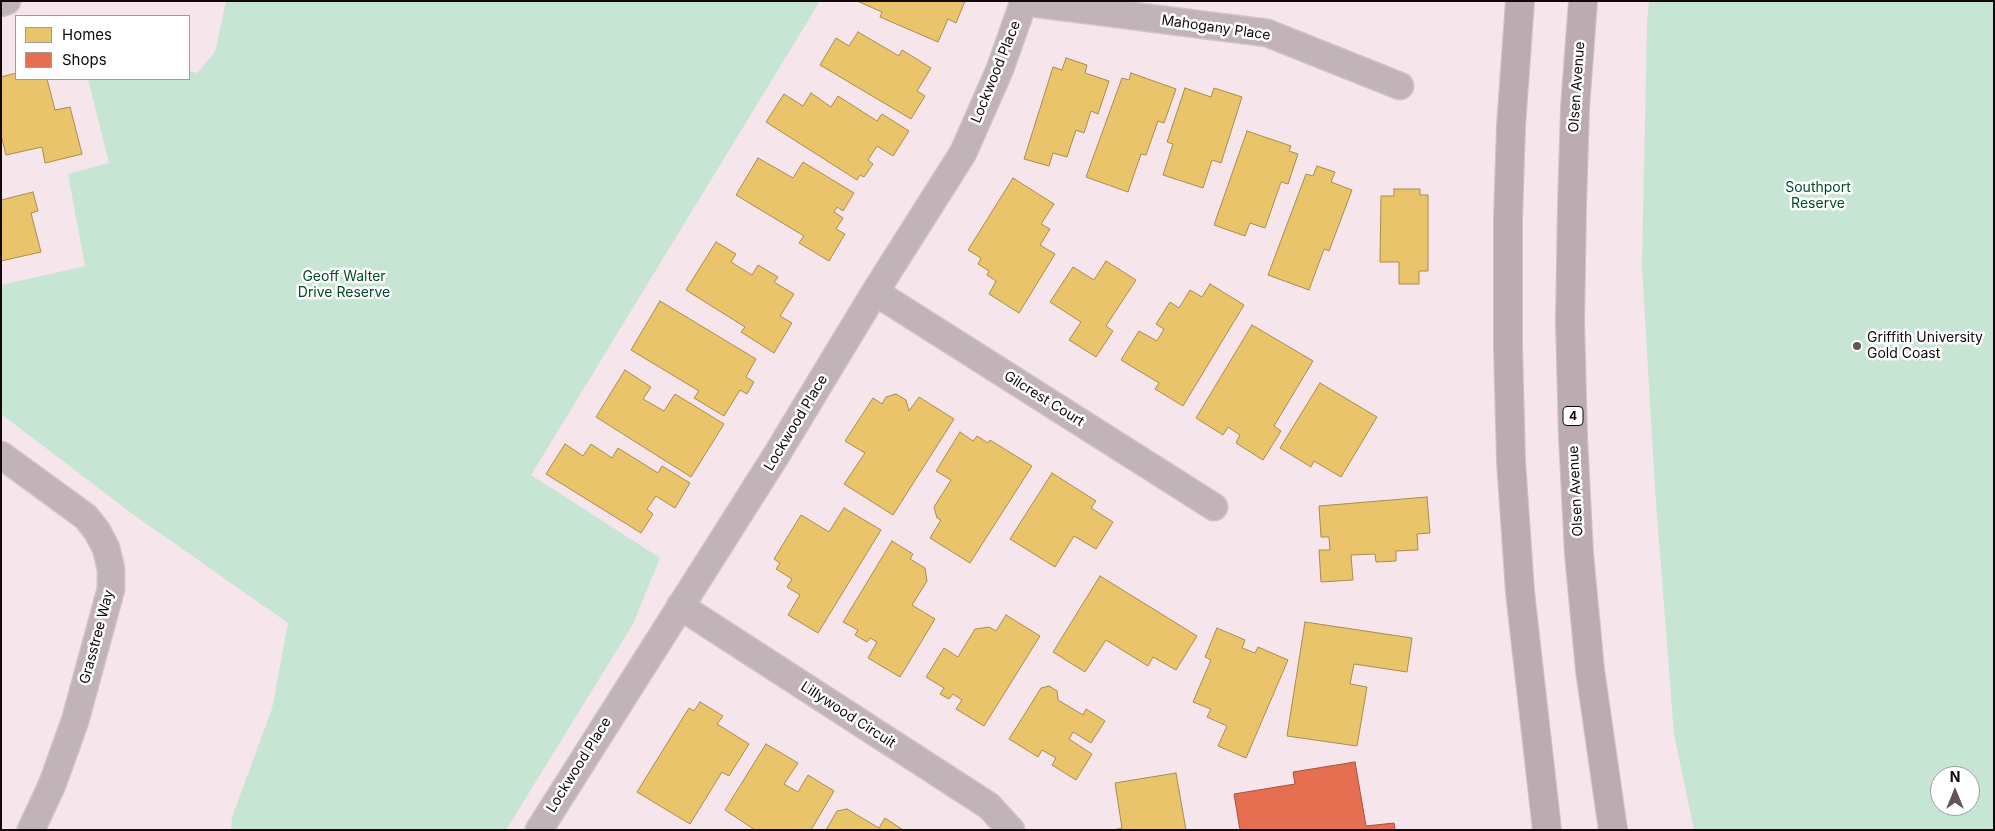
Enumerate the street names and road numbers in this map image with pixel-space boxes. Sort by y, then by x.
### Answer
street label: Mahogany Place [1160,12,1272,44]
street label: Lockwood Place [968,18,1024,126]
street label: Olsen Avenue [1565,41,1589,133]
street label: Gilcrest Court [1001,368,1087,430]
street label: Lockwood Place [761,372,831,474]
road number: 4 [1563,406,1583,426]
street label: Olsen Avenue [1565,445,1587,537]
street label: Grasstree Way [76,588,118,686]
street label: Lillywood Circuit [798,678,898,752]
street label: Lockwood Place [543,714,615,816]

